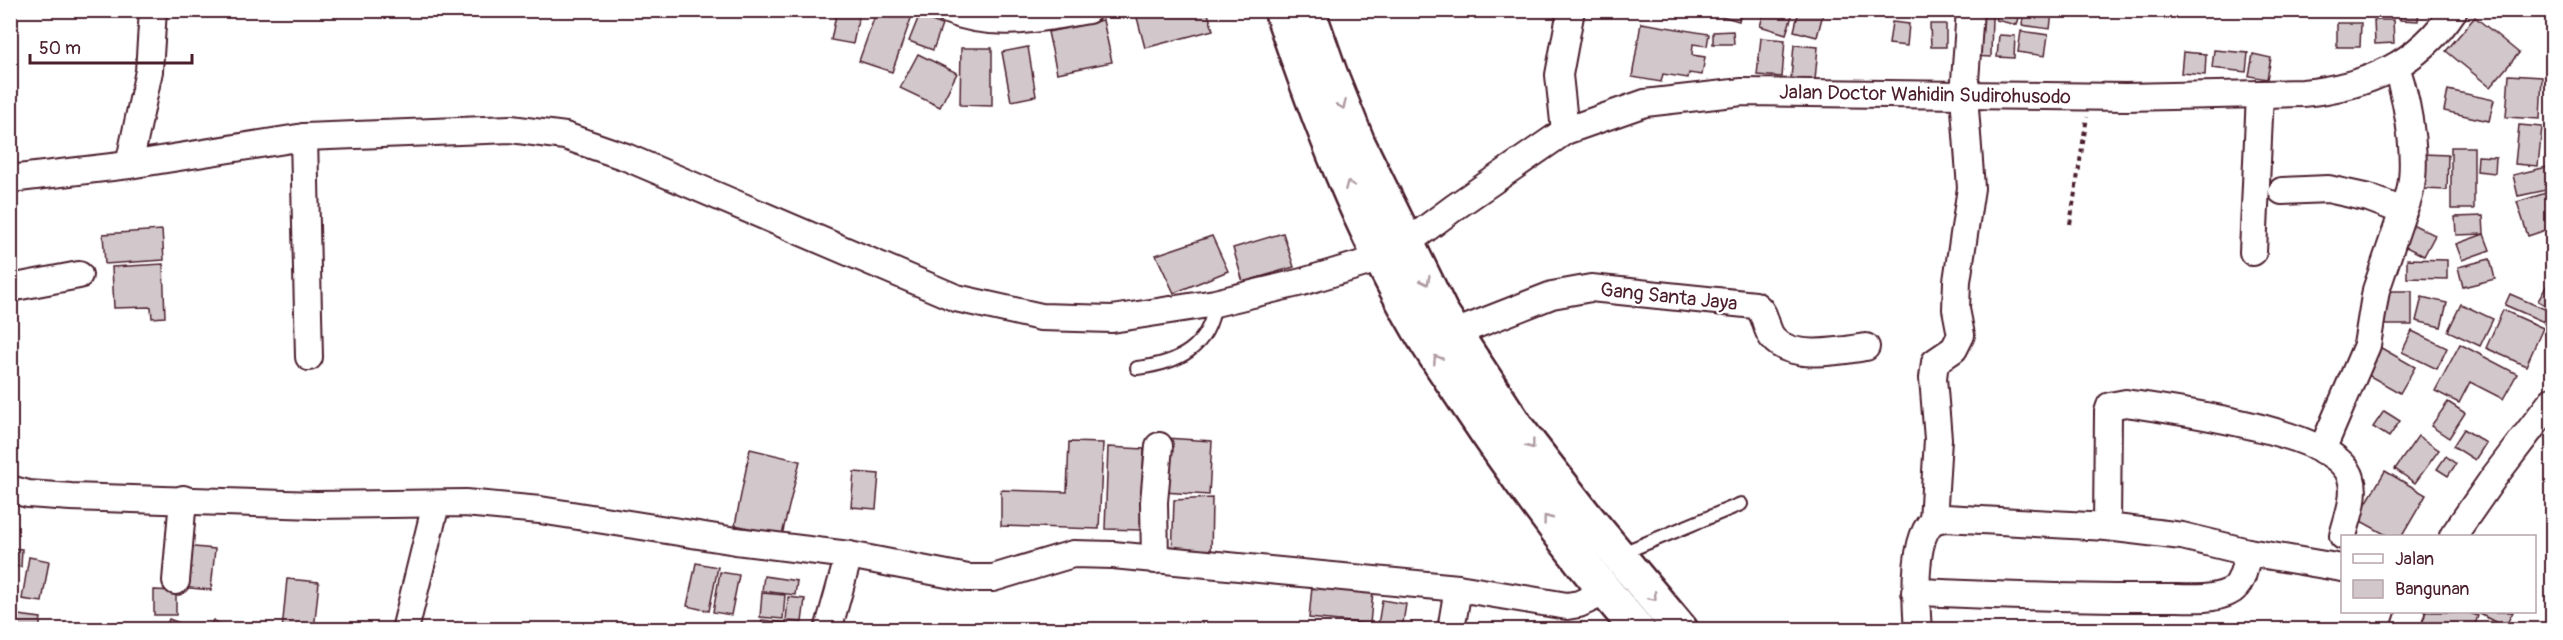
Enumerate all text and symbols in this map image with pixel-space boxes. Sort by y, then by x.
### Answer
scale bar [30,27,192,65]
text: 50 m [39,37,81,60]
street label: Jalan Doctor Wahidin Sudirohusodo [1779,79,2071,110]
one-way arrow [1335,99,1347,110]
one-way arrow [1344,181,1356,192]
one-way arrow [1419,275,1431,286]
street label: Gang Santa Jaya [1599,277,1739,316]
one-way arrow [1434,354,1445,365]
one-way arrow [1523,438,1534,449]
one-way arrow [1544,515,1555,526]
legend [2341,535,2536,613]
text: Jalan [2395,548,2434,571]
text: Bangunan [2395,578,2470,601]
one-way arrow [1646,590,1657,601]

